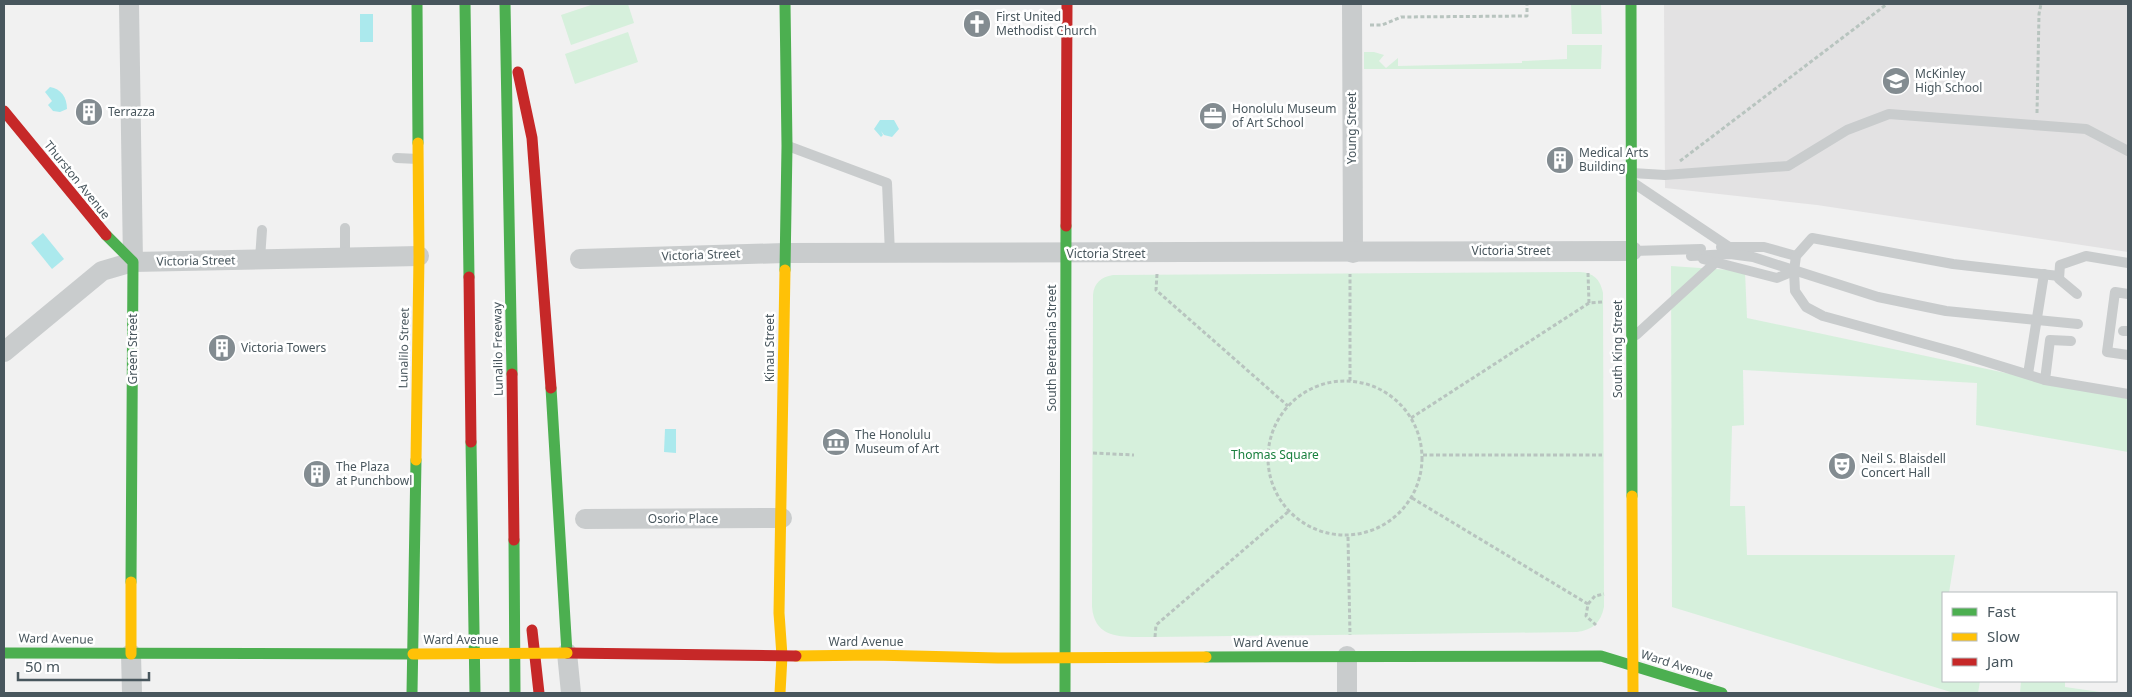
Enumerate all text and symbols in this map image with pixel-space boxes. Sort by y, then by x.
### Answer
place label: First United Methodist Church [996,8,1097,39]
church icon: First United Methodist Church [962,9,992,39]
place label: McKinley High School [1915,65,1982,96]
school or university icon: McKinley High School [1881,66,1911,96]
street label: Young Street [1343,91,1360,164]
building icon: Terrazza [74,97,104,127]
place label: Honolulu Museum of Art School [1232,100,1336,131]
office icon: Honolulu Museum of Art School [1198,101,1228,131]
place label: Terrazza [108,103,155,120]
street label: Thurston Avenue [40,137,114,223]
place label: Medical Arts Building [1579,144,1649,175]
building icon: Medical Arts Building [1545,145,1575,175]
street label: Victoria Street [1471,242,1551,259]
street label: Victoria Street [661,245,741,264]
street label: Victoria Street [1066,245,1146,262]
street label: Victoria Street [156,251,236,270]
street label: South Beretania Street [1043,284,1060,412]
street label: South King Street [1609,299,1626,398]
street label: Lunalilo Freeway [488,301,507,396]
street label: Lunalilo Street [394,307,413,389]
street label: Green Street [124,313,141,385]
street label: Kinau Street [761,313,778,382]
building icon: Victoria Towers [207,333,237,363]
place label: Victoria Towers [241,339,327,356]
place label: The Honolulu Museum of Art [855,426,940,457]
museum icon: The Honolulu Museum of Art [821,427,851,457]
park label: Thomas Square [1231,446,1319,463]
place label: Neil S. Blaisdell Concert Hall [1861,450,1946,481]
theatre icon: Neil S. Blaisdell Concert Hall [1827,451,1857,481]
place label: The Plaza at Punchbowl [336,458,412,489]
building icon: The Plaza at Punchbowl [302,459,332,489]
street label: Osorio Place [648,510,718,527]
legend [1942,592,2117,682]
text: Fast [1987,601,2016,621]
text: Slow [1987,626,2020,646]
street label: Ward Avenue [18,629,94,648]
street label: Ward Avenue [423,631,499,648]
street label: Ward Avenue [828,633,904,650]
street label: Ward Avenue [1233,634,1309,651]
street label: Ward Avenue [1639,645,1716,684]
scale bar [18,650,149,682]
text: Jam [1985,651,2014,671]
text: 50 m [25,656,60,676]

